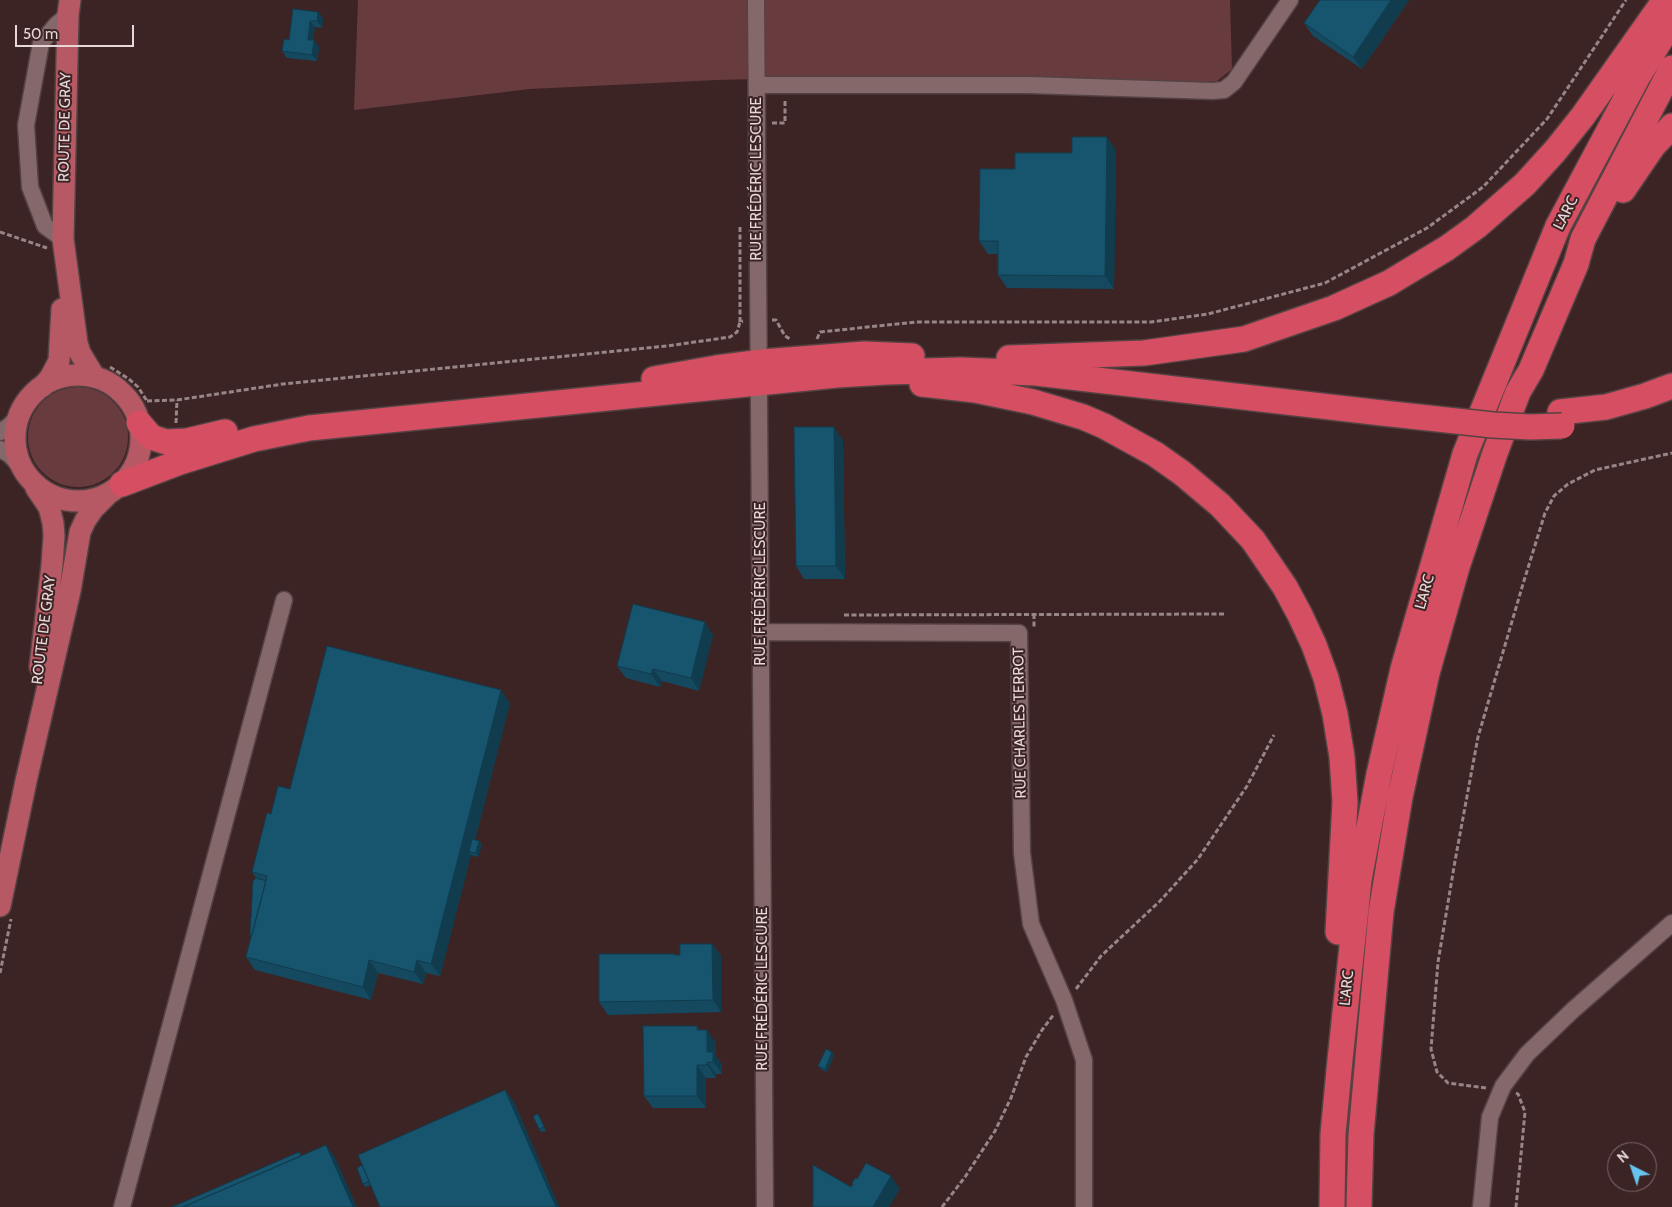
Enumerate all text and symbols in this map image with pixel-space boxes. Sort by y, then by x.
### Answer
scale bar [18,15,136,47]
text: 50 m [23,25,58,43]
street label: ROUTE DE GRAY [55,72,75,182]
street label: RUE FRÉDÉRIC LESCURE [748,97,766,261]
street label: L'ARC [1550,193,1582,233]
street label: RUE FRÉDÉRIC LESCURE [752,502,770,666]
street label: L'ARC [1411,572,1439,612]
street label: ROUTE DE GRAY [28,574,60,686]
street label: RUE CHARLES TERROT [1010,647,1030,799]
street label: RUE FRÉDÉRIC LESCURE [754,907,772,1071]
street label: L'ARC [1336,969,1358,1007]
north arrow [1607,1142,1657,1192]
text: N [1613,1146,1632,1166]

